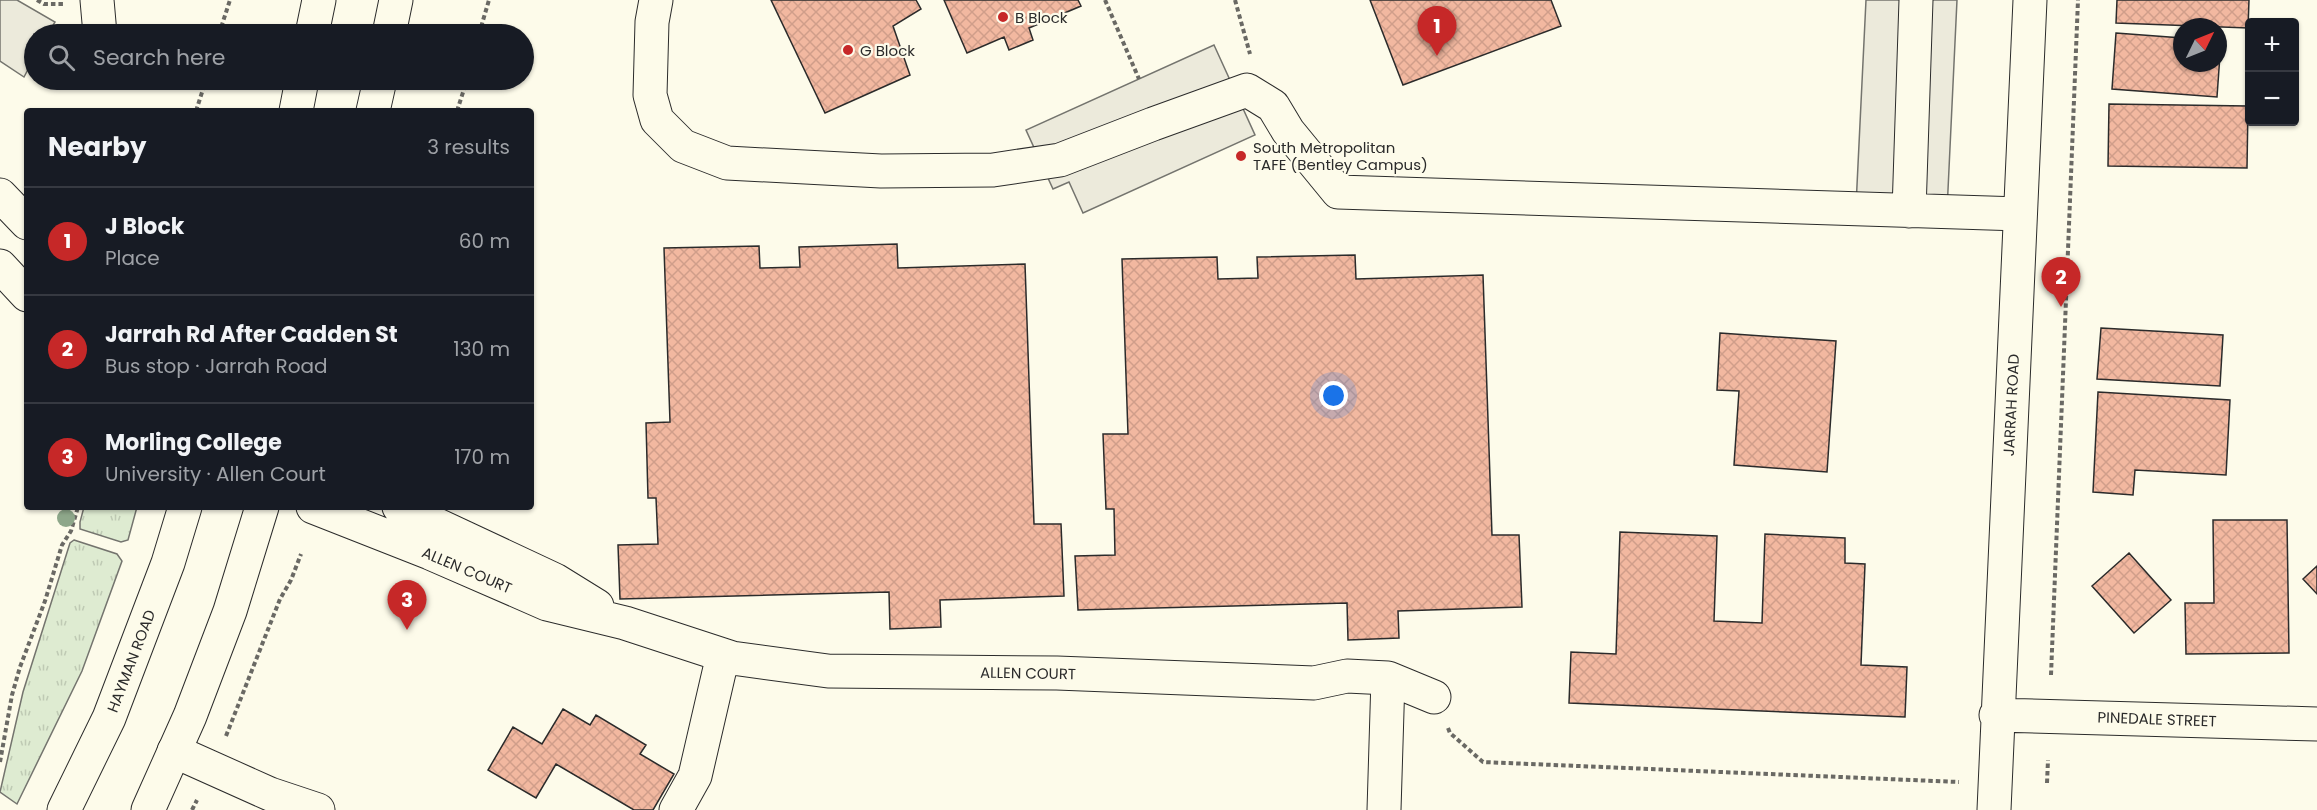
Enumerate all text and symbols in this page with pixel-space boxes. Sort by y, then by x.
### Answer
place label: B Block [1015,7,1068,28]
pin: 1 [1418,7,1456,56]
marker: B Block [996,10,1010,24]
north arrow [2173,18,2227,72]
map controls [2245,18,2299,126]
button: + [2245,18,2299,72]
search box [24,24,534,90]
place label: G Block [860,40,915,61]
icon: search [45,41,78,74]
text: Search here [93,42,226,73]
marker: G Block [841,43,855,57]
button: − [2245,72,2299,126]
text: Nearby [48,129,146,165]
text: 3 results [427,133,510,161]
place label: South Metropolitan TAFE (Bentley Campus) [1253,137,1428,175]
marker: South Metropolitan TAFE (Bentley Campus) [1234,149,1248,163]
text: J Block [105,211,184,242]
text: 1 [64,227,71,255]
text: 60 m [459,227,510,255]
text: Place [105,244,160,272]
pin: 2 [2042,258,2080,307]
text: Jarrah Rd After Cadden St [105,319,398,350]
text: 2 [62,335,73,363]
text: 130 m [453,335,510,363]
text: Bus stop · Jarrah Road [105,352,328,380]
street label: JARRAH ROAD [1998,353,2024,457]
your location [1319,381,1348,410]
text: Morling College [105,427,282,458]
text: 3 [61,443,74,471]
text: 170 m [454,443,510,471]
text: University · Allen Court [105,460,326,488]
street label: ALLEN COURT [419,542,515,598]
pin: 3 [388,580,426,630]
street label: HAYMAN ROAD [102,607,160,715]
street label: ALLEN COURT [980,662,1076,684]
street label: PINEDALE STREET [2097,706,2217,732]

